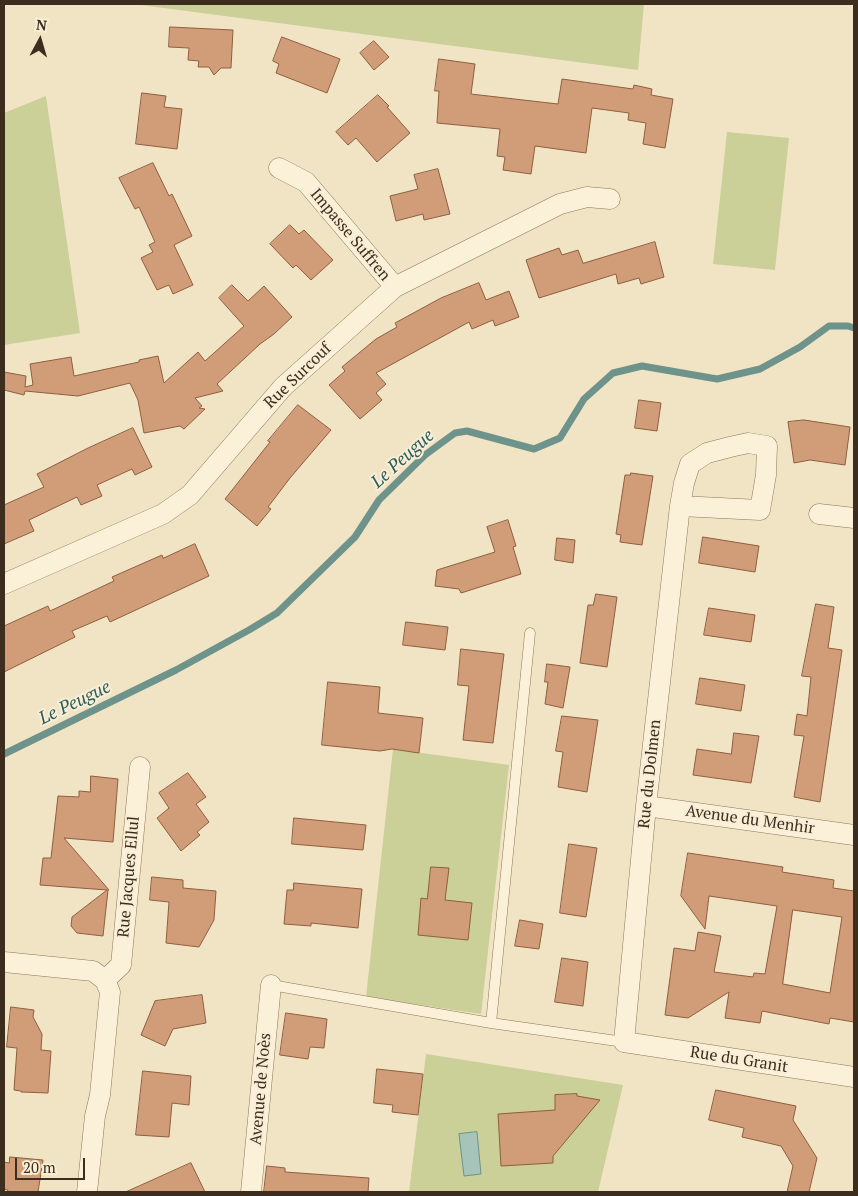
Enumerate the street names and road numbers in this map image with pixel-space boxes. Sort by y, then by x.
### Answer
street label: Impasse Suffren [306,185,394,285]
street label: Rue Surcouf [260,339,336,413]
street label: Rue du Dolmen [635,718,665,830]
street label: Avenue du Menhir [684,801,816,839]
street label: Rue Jacques Ellul [114,816,144,938]
street label: Avenue de Noès [247,1032,275,1146]
street label: Rue du Granit [689,1043,789,1077]

